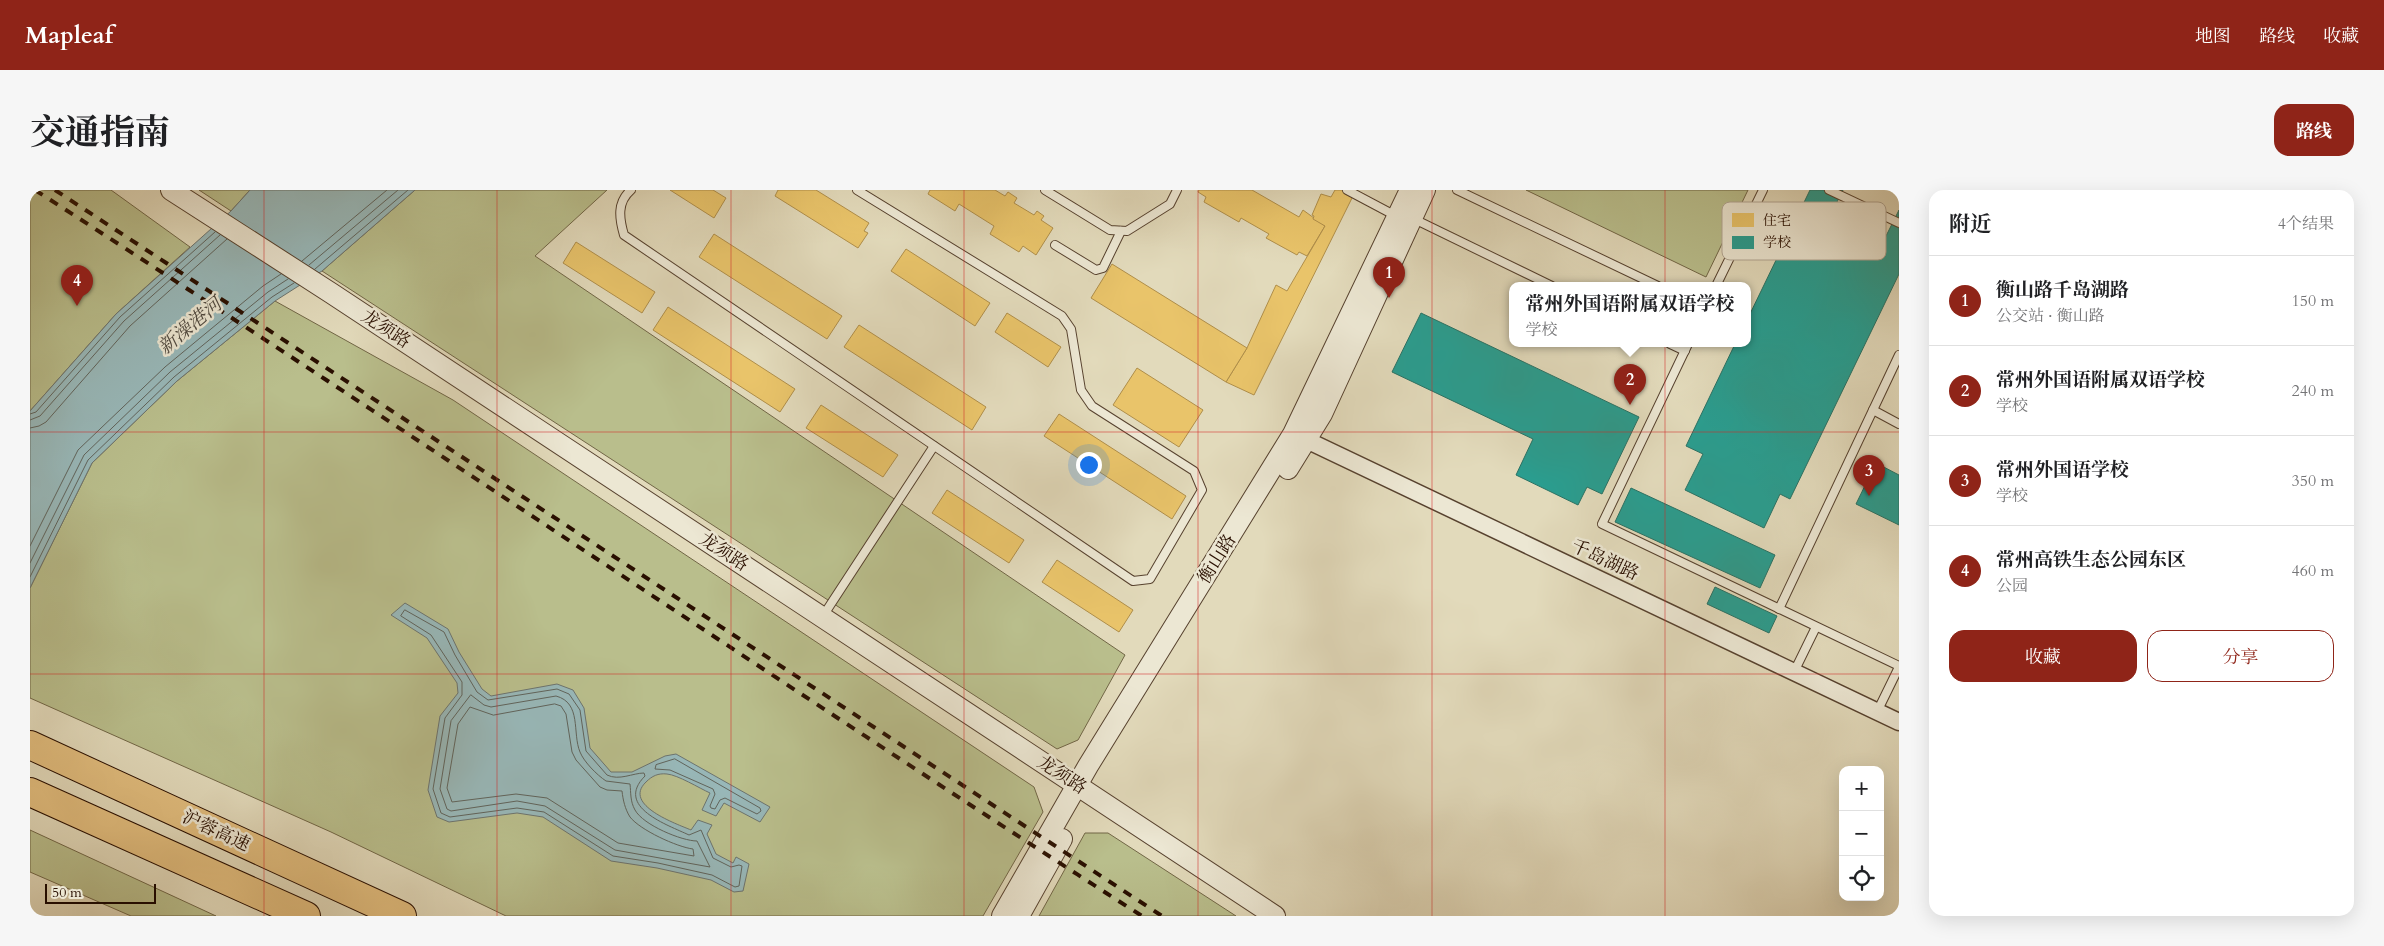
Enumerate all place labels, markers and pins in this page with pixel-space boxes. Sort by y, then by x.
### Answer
pin: 1 [1373,257,1405,298]
pin: 4 [61,265,93,306]
pin: 2 [1614,364,1646,405]
pin: 3 [1853,455,1885,496]

